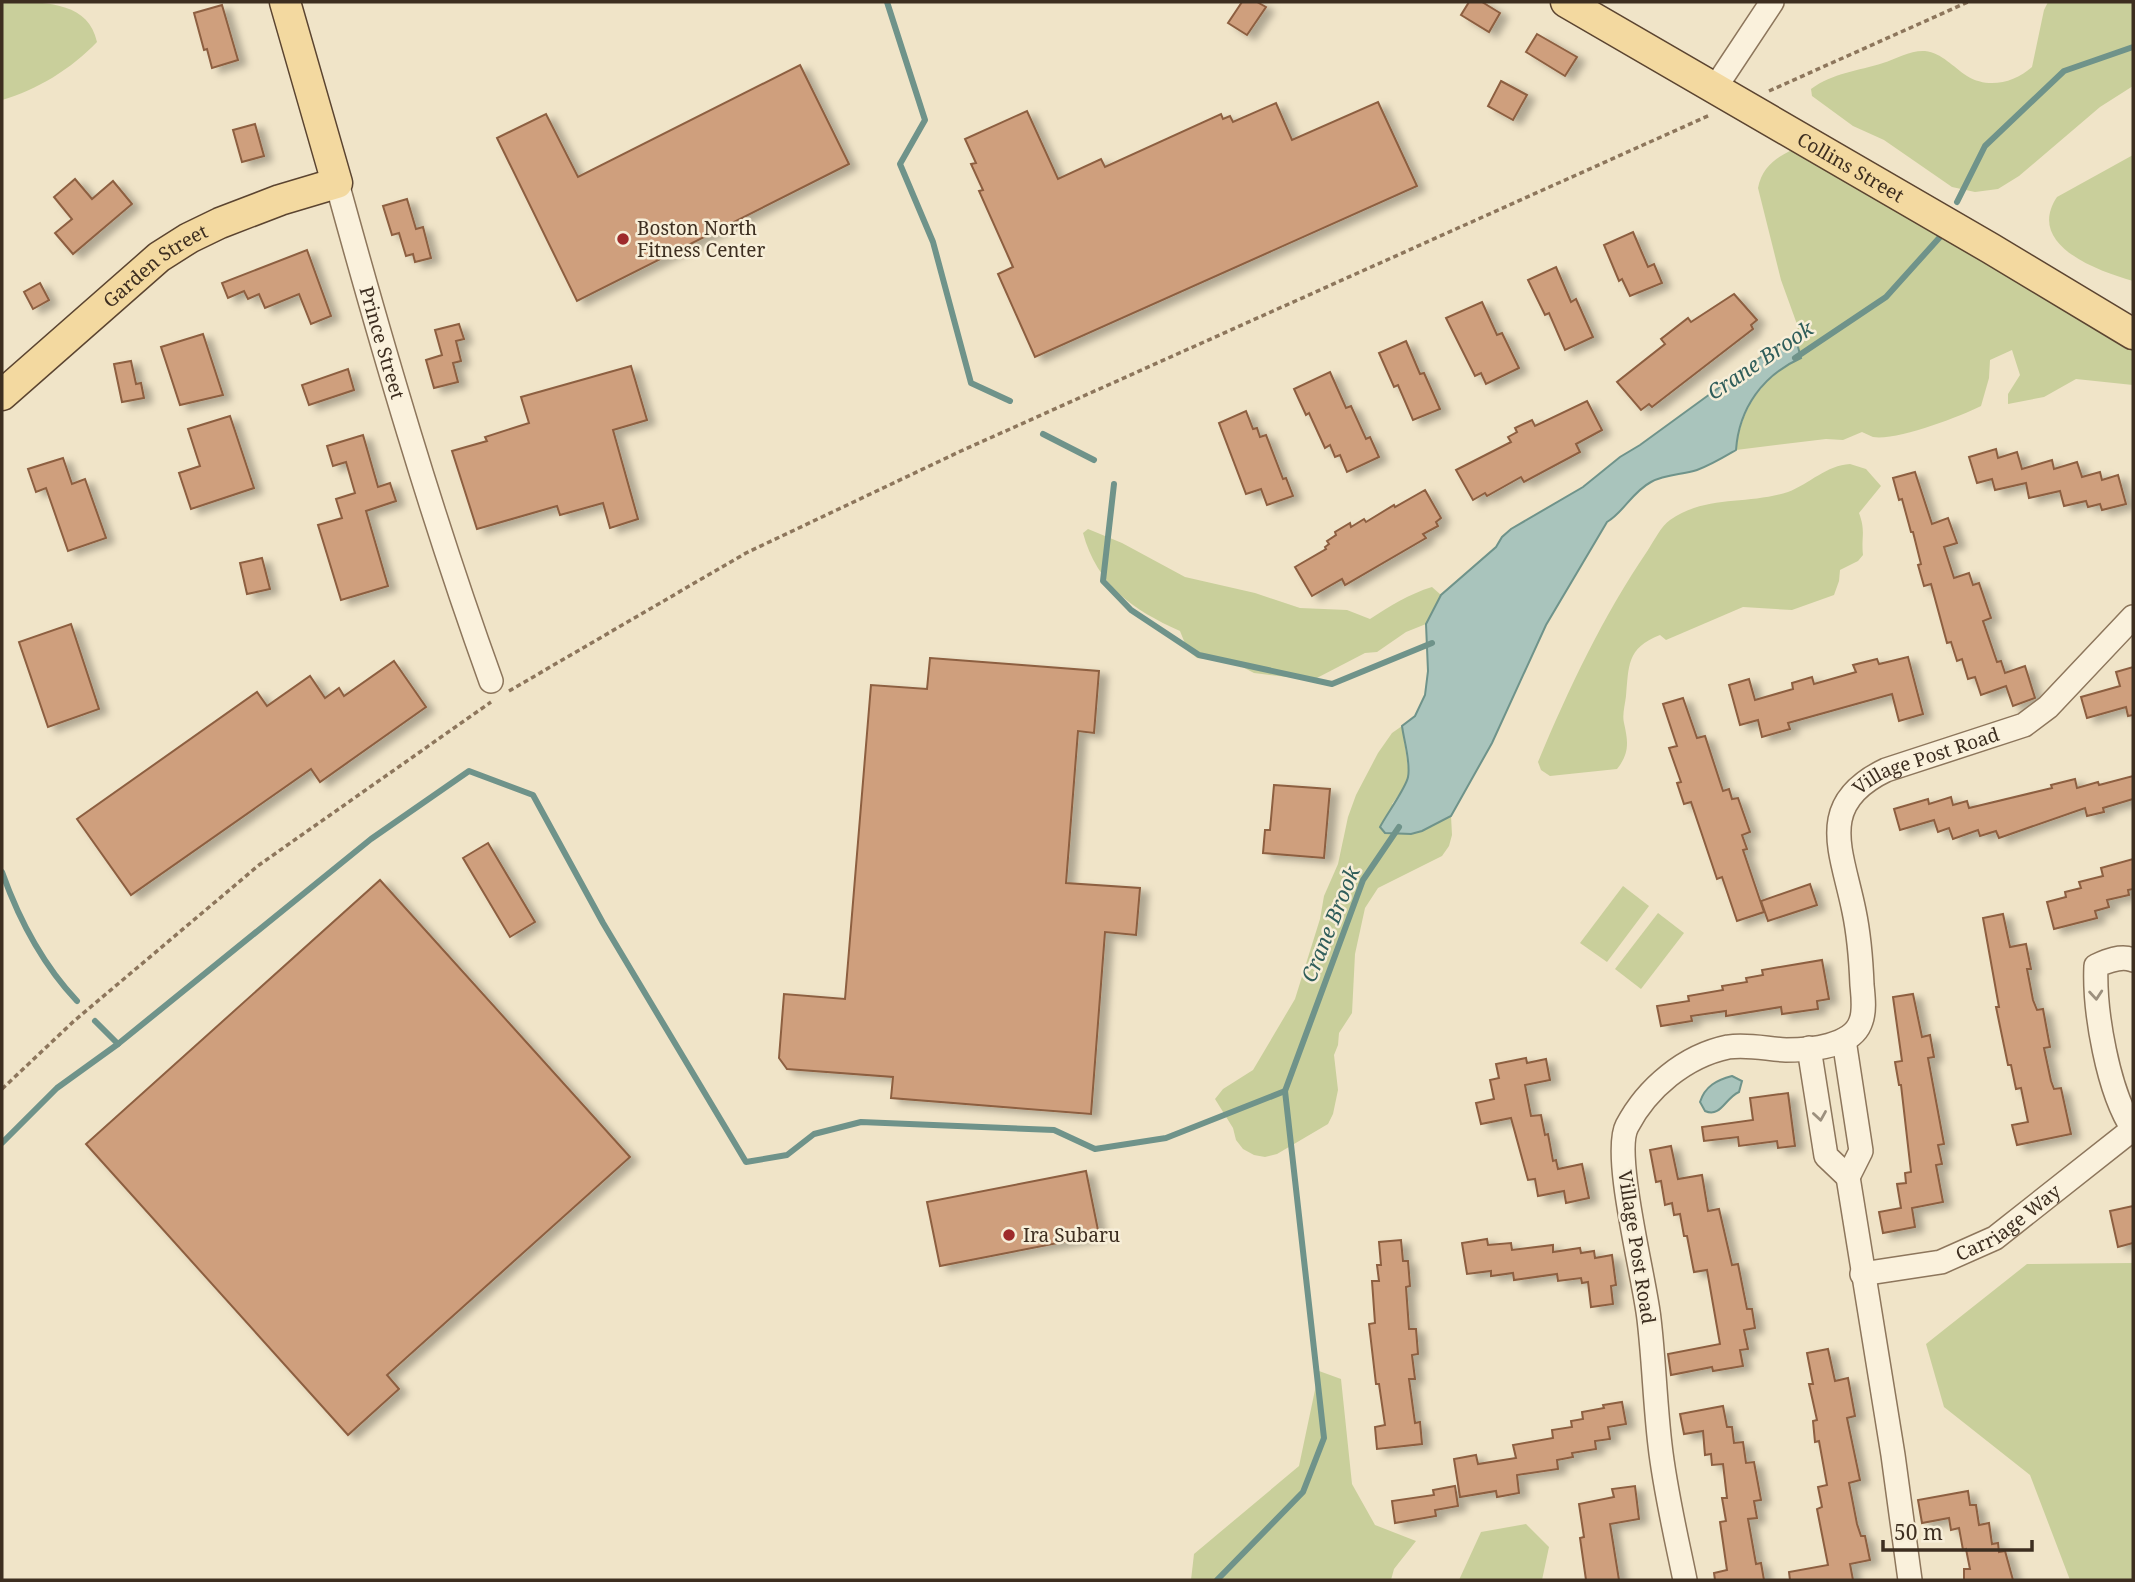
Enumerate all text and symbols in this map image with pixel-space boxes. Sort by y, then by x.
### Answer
street label: Collins Street [1792,126,1909,208]
place label: Boston North Fitness Center [637,215,765,263]
street label: Garden Street [97,218,212,313]
marker: Boston North Fitness Center [615,231,631,247]
street label: Prince Street [354,283,411,403]
water label: Crane Brook [1701,314,1819,406]
street label: Village Post Road [1847,721,2003,800]
water label: Crane Brook [1294,861,1366,986]
one-way arrow [2088,990,2103,1001]
one-way arrow [1812,1110,1827,1122]
street label: Village Post Road [1612,1168,1662,1326]
street label: Carriage Way [1951,1178,2066,1267]
place label: Ira Subaru [1023,1222,1120,1248]
marker: Ira Subaru [1001,1227,1017,1243]
scale bar [1883,1508,2032,1552]
text: 50 m [1894,1518,1943,1546]

